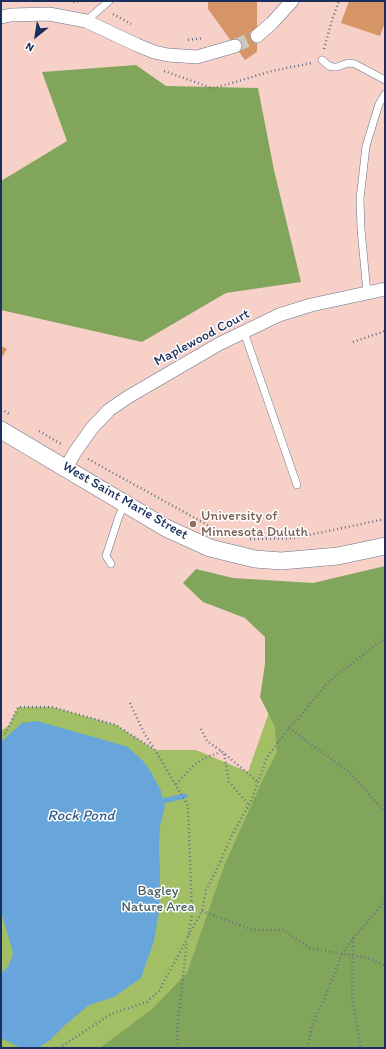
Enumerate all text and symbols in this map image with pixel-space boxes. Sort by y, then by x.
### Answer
north arrow [16,16,56,56]
text: N [23,39,36,54]
street label: Maplewood Court [151,306,253,370]
street label: West Saint Marie Street [59,458,191,544]
place label: University of Minnesota Duluth [201,508,308,540]
marker: University of Minnesota Duluth [188,519,198,529]
water label: Rock Pond [47,807,115,825]
park label: Bagley Nature Area [122,883,194,916]

